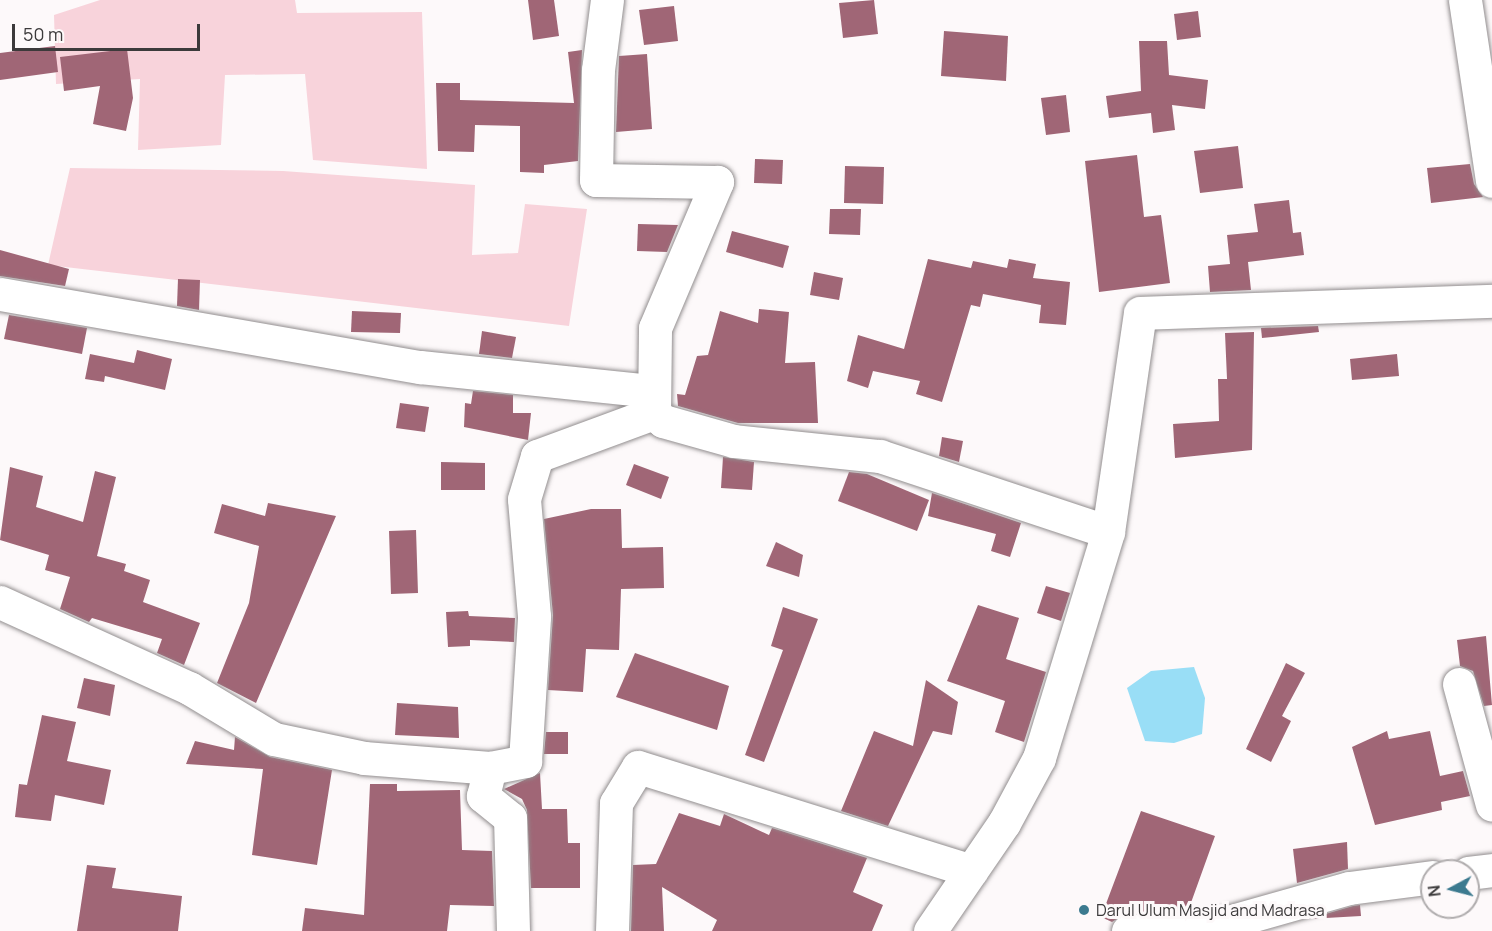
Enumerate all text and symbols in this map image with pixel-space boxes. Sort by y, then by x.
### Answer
scale bar [15,12,202,50]
text: 50 m [23,22,63,46]
north arrow [1420,859,1480,919]
text: N [1423,884,1446,898]
place label: Darul Ulum Masjid and Madrasa [1096,900,1325,920]
marker: Darul Ulum Masjid and Madrasa [1077,903,1091,917]

